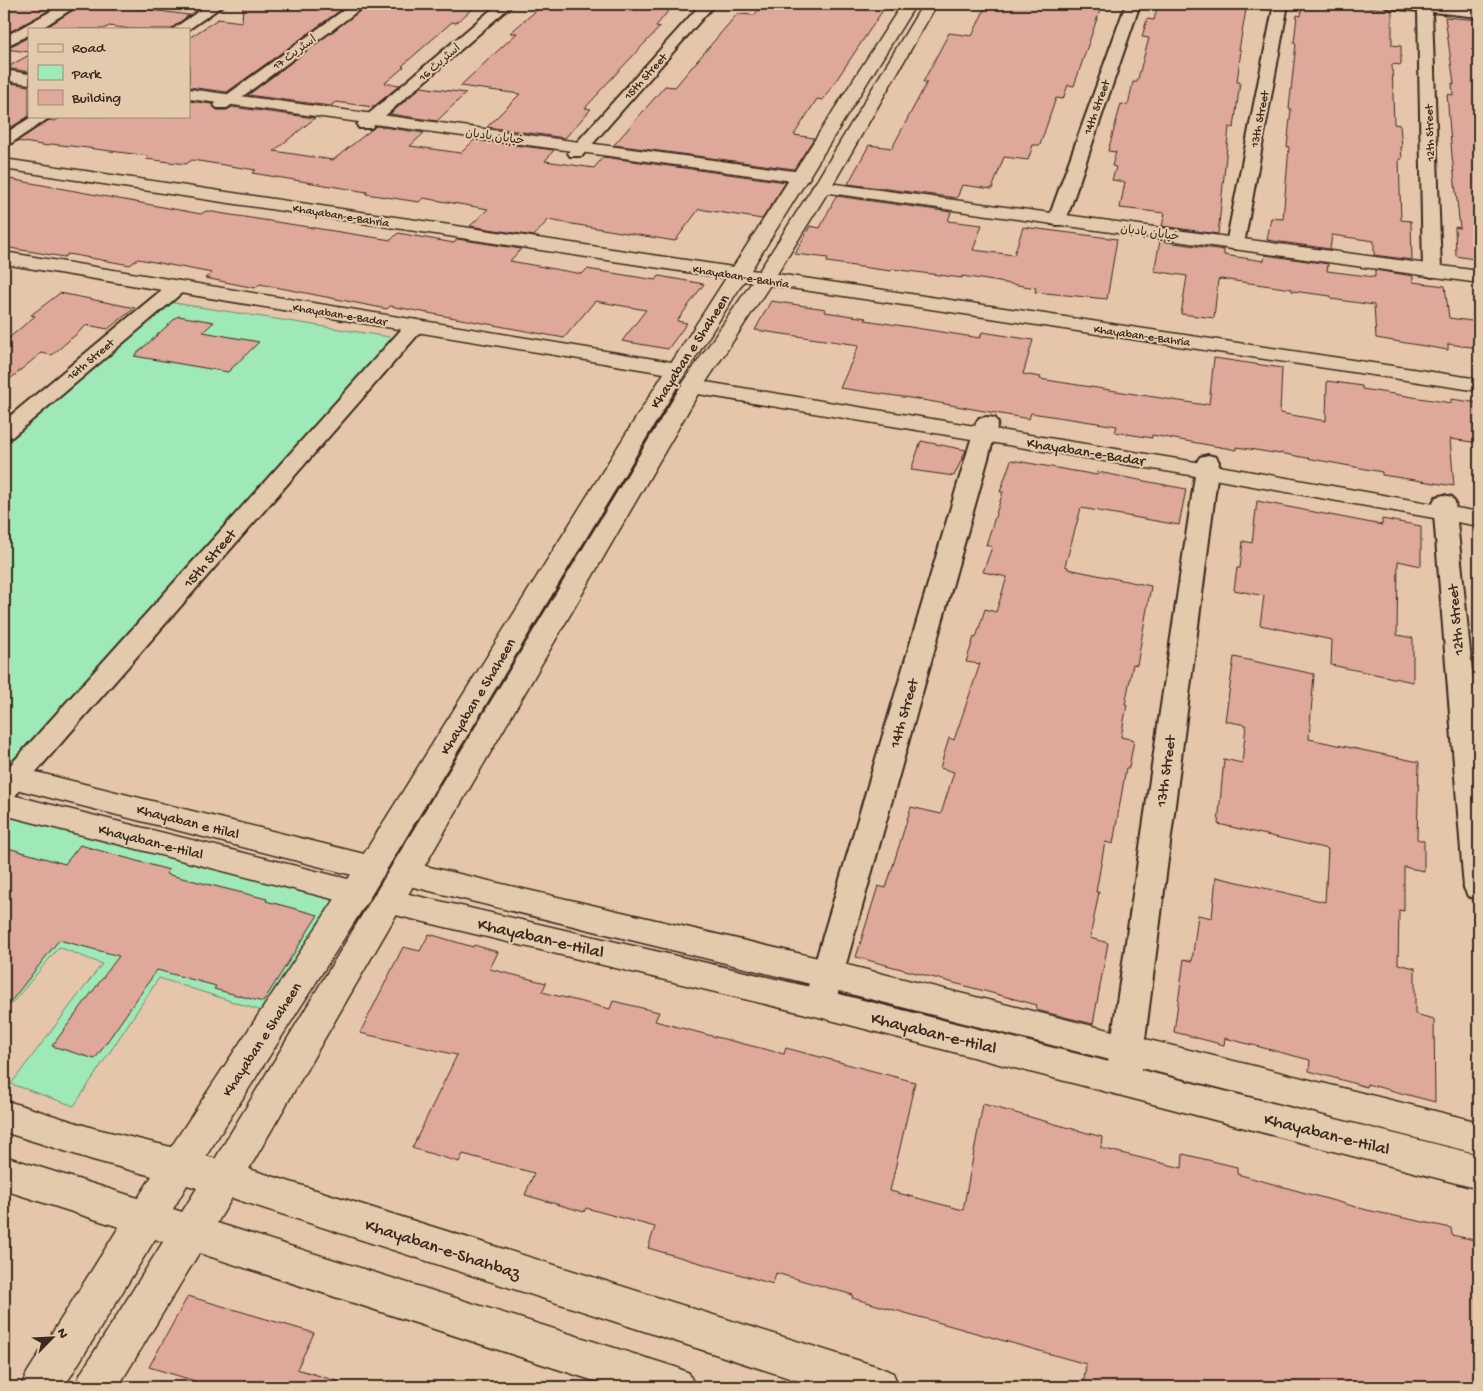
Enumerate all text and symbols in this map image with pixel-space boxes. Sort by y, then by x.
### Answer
legend [28,28,190,118]
street label: اسٹریٹ 17 [270,33,320,75]
text: Road [72,40,106,58]
street label: اسٹریٹ 16 [416,42,464,86]
street label: 15th Street [621,51,672,104]
text: Park [71,66,102,84]
street label: 14th Street [1081,78,1115,138]
street label: 13th Street [1248,89,1274,150]
text: Building [71,90,121,108]
street label: 12th Street [1423,103,1439,163]
street label: خیابان بادبان [464,126,525,149]
street label: Khayaban-e-Bahria [291,202,390,232]
street label: خیابان بادبان [1119,222,1180,245]
street label: Khayaban-e-Bahria [691,263,790,293]
street label: Khayaban e Shaheen [647,292,734,413]
street label: Khayaban-e-Badar [291,302,390,331]
street label: Khayaban-e-Bahria [1092,323,1191,351]
street label: 16th Street [64,336,118,385]
street label: Khayaban-e-Badar [1025,435,1148,471]
street label: 15th Street [180,525,242,593]
street label: 12th Street [1445,582,1469,657]
street label: Khayaban e Shaheen [437,636,521,758]
street label: 14th Street [886,675,924,751]
street label: 13th Street [1153,733,1181,809]
street label: Khayaban e Hilal [134,801,241,844]
street label: Khayaban-e-Hilal [96,821,205,865]
street label: Khayaban-e-Hilal [475,915,606,964]
street label: Khayaban e Shaheen [219,980,306,1101]
street label: Khayaban-e-Hilal [868,1009,999,1060]
street label: Khayaban-e-Hilal [1261,1110,1392,1161]
street label: Khayaban-e-Shahbaz [362,1215,524,1286]
north arrow [28,1314,78,1364]
text: N [52,1326,71,1341]

